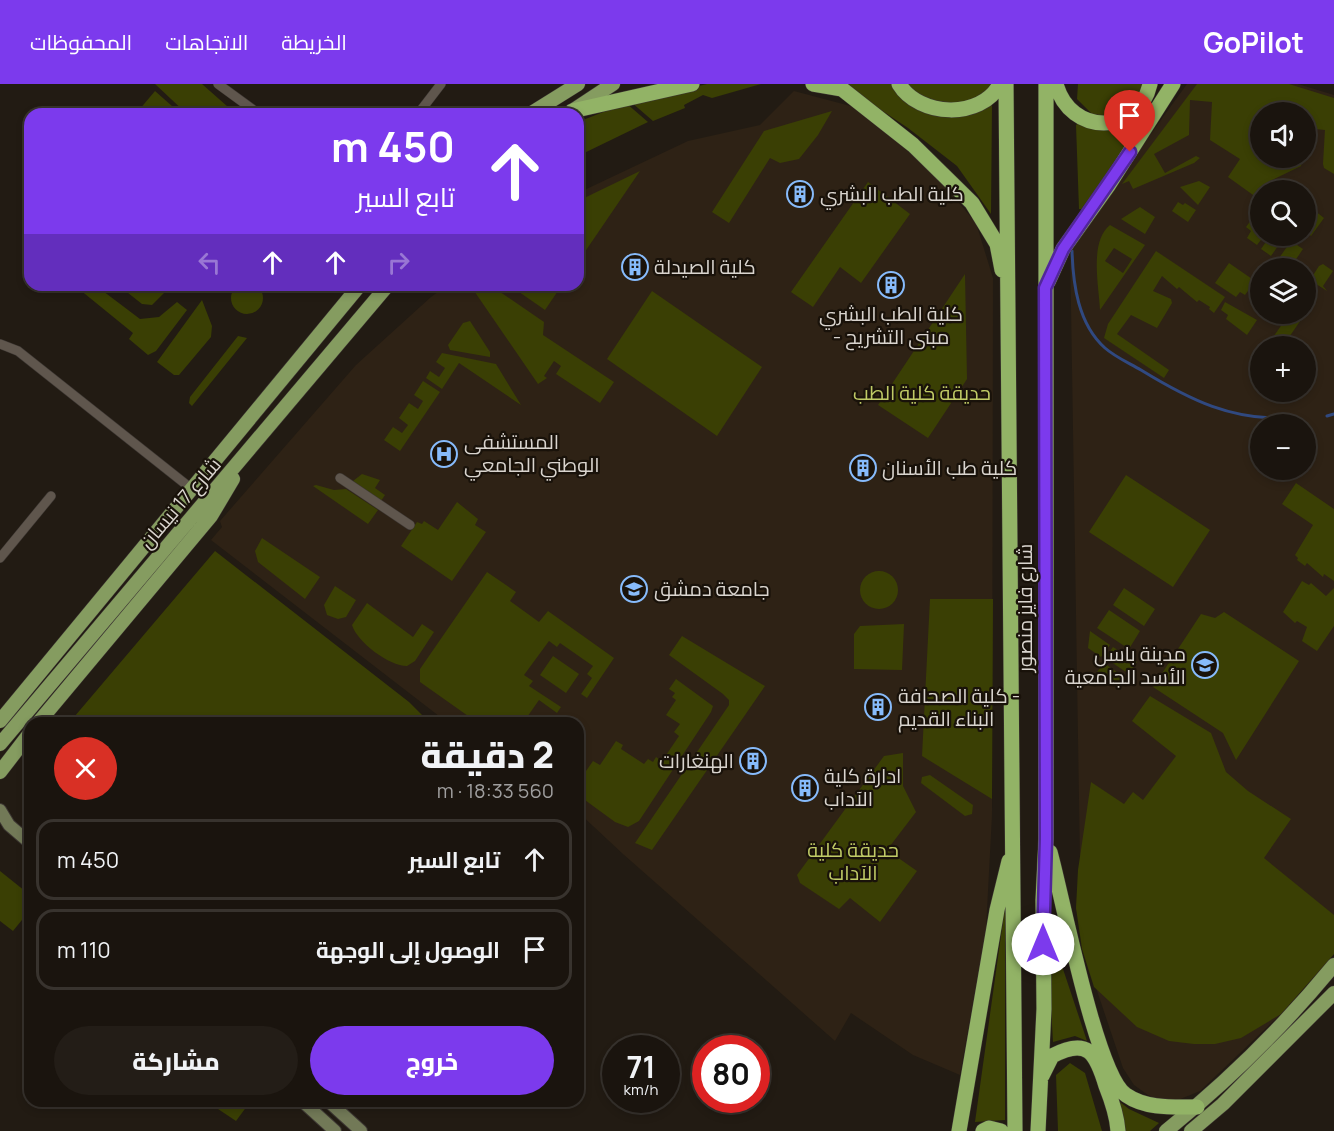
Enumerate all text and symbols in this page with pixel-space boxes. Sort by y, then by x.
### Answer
text: GoPilot [1203,23,1304,61]
text: المحفوظات [30,28,132,56]
text: الاتجاهات [165,28,248,56]
text: الخريطة [281,28,347,56]
pin [1104,90,1155,152]
icon: arrive [1113,99,1146,132]
map controls [1250,102,1316,480]
button: sound [1250,102,1316,168]
text: 450 m [331,117,455,175]
icon: ahead [476,132,554,210]
text: تابع السير [356,178,455,215]
building icon: كلية الطب البشري [785,179,815,209]
place label: كلية الطب البشري [820,180,964,210]
button: search [1250,180,1316,246]
icon: left [193,246,226,279]
icon: ahead [256,246,289,279]
icon: ahead [319,246,352,279]
icon: right [382,246,415,279]
building icon: كلية الصيدلة [620,252,650,282]
place label: كلية الصيدلة [654,253,756,280]
button: layers [1250,258,1316,324]
building icon: كلية الطب البشري - مبنى التشريح [876,270,906,300]
place label: كلية الطب البشري - مبنى التشريح [819,300,963,351]
button: + [1250,336,1316,402]
park label: حديقة كلية الطب [853,379,991,406]
button: − [1250,414,1316,480]
place label: المستشفى الوطني الجامعي [464,428,600,481]
hospital icon: المستشفى الوطني الجامعي [429,439,459,469]
street label: شارع 17 نيسان [133,451,227,555]
building icon: كلية طب الأسنان [848,453,878,483]
place label: كلية طب الأسنان [882,454,1017,481]
street label: شارع فايز منصور [1011,544,1039,673]
school or university icon: جامعة دمشق [619,574,649,604]
place label: جامعة دمشق [654,575,770,602]
place label: مدينة باسل الأسد الجامعية [1065,640,1186,690]
school or university icon: مدينة باسل الأسد الجامعية [1190,650,1220,680]
place label: كلية الصحافة - البناء القديم [898,682,1020,733]
building icon: كلية الصحافة - البناء القديم [863,692,893,722]
text: 2 دقيقة [421,730,554,779]
button: close [54,737,117,800]
building icon: الهنغارات [738,746,768,776]
place label: الهنغارات [659,747,734,774]
place label: ادارة كلية الآداب [824,762,901,812]
building icon: ادارة كلية الآداب [790,773,820,803]
text: 560 m · 18:33 [437,777,554,804]
park label: حديقة كلية الآداب [807,836,899,886]
icon: ahead [518,843,551,876]
text: 450 m [57,845,119,875]
text: تابع السير [408,845,500,875]
position arrow [1011,912,1075,976]
icon: arrive [518,933,551,966]
text: 110 m [57,935,111,965]
text: الوصول إلى الوجهة [316,935,500,965]
button: مشاركة [54,1026,298,1095]
button: خروج [310,1026,554,1095]
speed limit sign: 80 [692,1035,770,1113]
text: 71 [626,1046,656,1087]
text: km/h [624,1079,658,1100]

